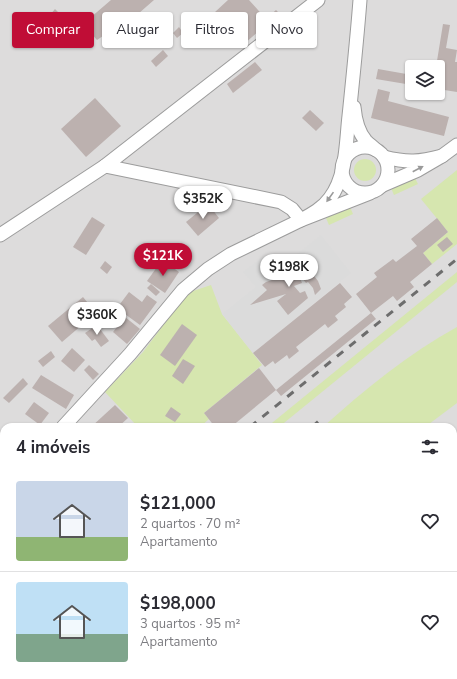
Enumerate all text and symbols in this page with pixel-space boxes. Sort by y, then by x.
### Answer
chip: Comprar [12,12,94,48]
chip: Alugar [102,12,173,48]
chip: Filtros [181,12,248,48]
chip: Novo [256,12,317,48]
map controls [405,60,445,100]
button: layers [405,60,445,100]
one-way arrow [413,166,424,172]
pin: $352K [175,186,231,220]
text: $352K [183,190,223,208]
one-way arrow [326,191,334,202]
pin: $121K [135,243,191,277]
text: $121K [143,247,183,265]
pin: $198K [261,254,317,288]
text: $198K [269,258,309,276]
pin: $360K [69,302,125,336]
text: $360K [77,306,117,324]
text: 4 imóveis [16,436,90,459]
icon: filters [419,436,441,458]
text: $121,000 [140,492,216,515]
icon: home [48,497,96,545]
icon: heart [419,510,441,532]
text: 2 quartos · 70 m² [140,515,241,533]
text: Apartamento [140,533,218,551]
text: $198,000 [140,592,216,615]
icon: home [48,598,96,646]
icon: heart [419,611,441,633]
text: 3 quartos · 95 m² [140,615,241,633]
text: Apartamento [140,633,218,651]

